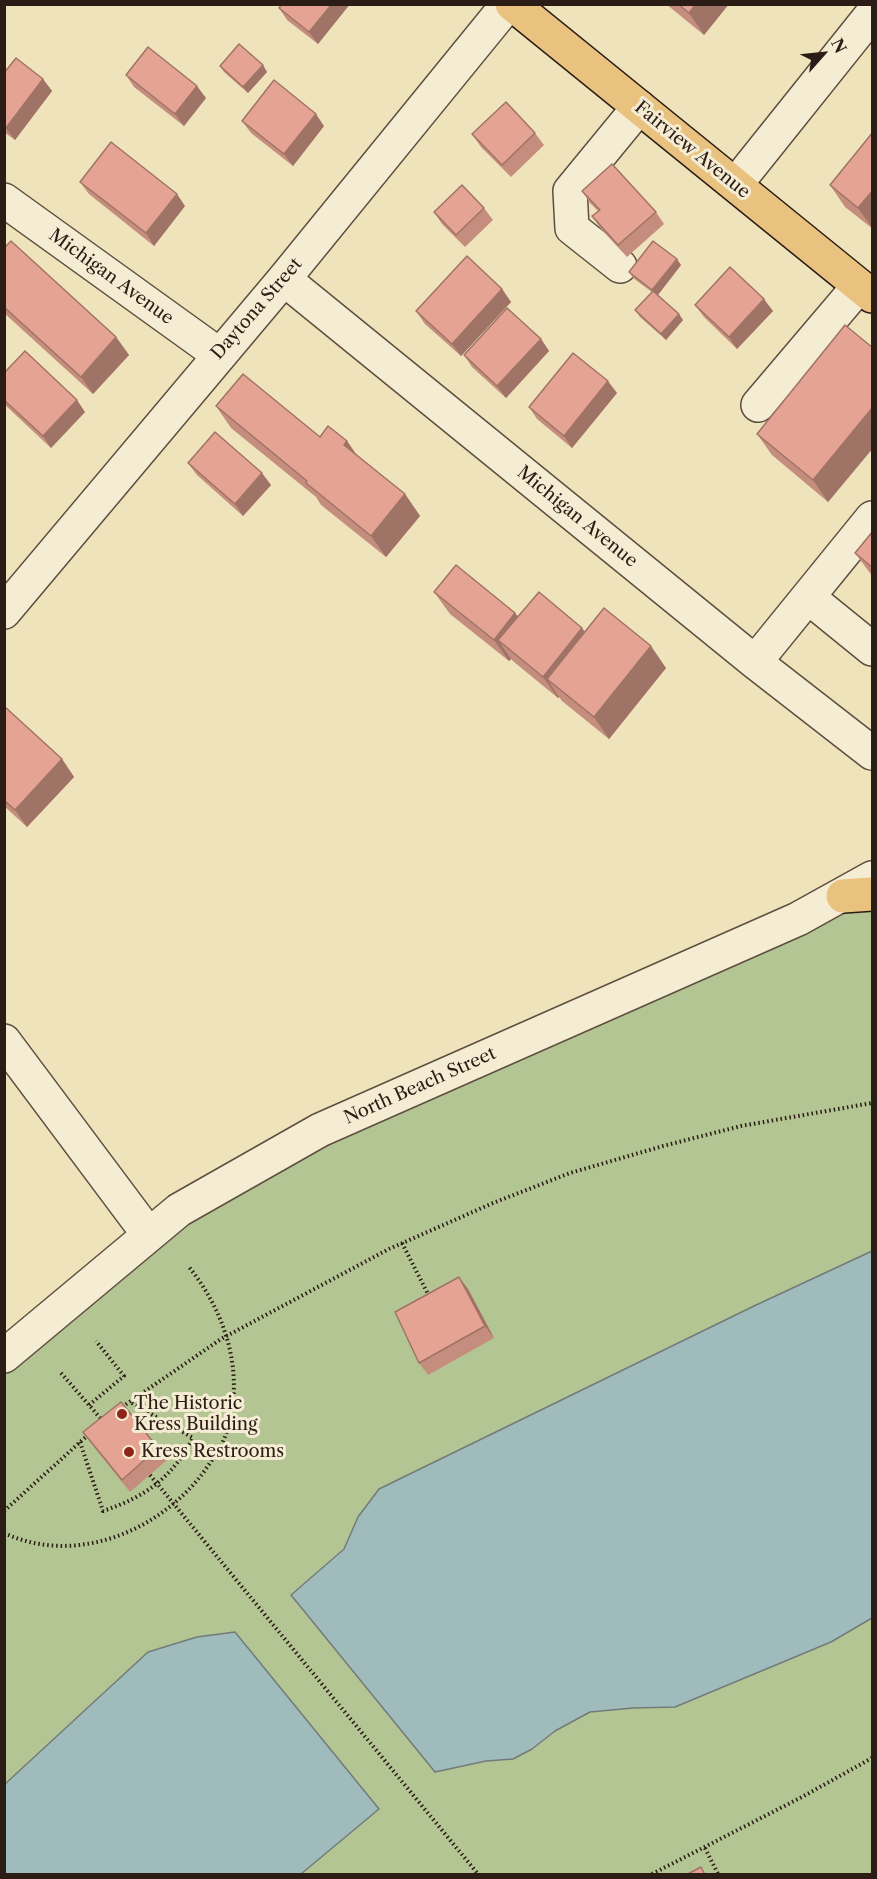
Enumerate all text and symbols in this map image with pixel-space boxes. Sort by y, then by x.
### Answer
north arrow [793,24,853,84]
text: N [827,35,851,57]
street label: Fairview Avenue [630,97,754,203]
street label: Michigan Avenue [44,225,178,329]
street label: Daytona Street [207,254,307,364]
street label: Michigan Avenue [512,462,642,572]
street label: North Beach Street [341,1043,499,1129]
place label: The Historic Kress Building [134,1393,258,1436]
marker: The Historic Kress Building [115,1407,129,1421]
place label: Kress Restrooms [141,1441,284,1463]
marker: Kress Restrooms [122,1445,136,1459]

